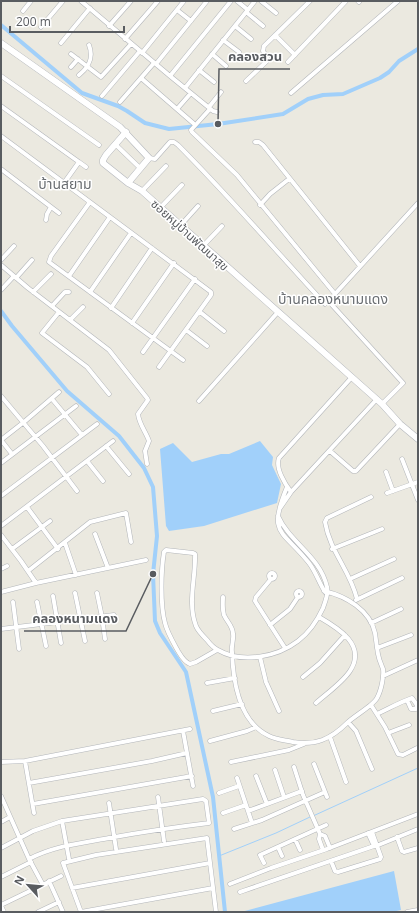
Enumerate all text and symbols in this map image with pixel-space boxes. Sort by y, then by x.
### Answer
scale bar [10,8,124,34]
text: 200 m [16,13,51,30]
callout: คลองสวน [219,44,290,69]
text: คลองสวน [228,47,282,65]
district label: บ้านสยาม [38,174,92,193]
street label: ซอยหมู่บ้านพัฒนาสุข [147,195,233,275]
district label: บ้านคลองหนามแดง [278,289,388,308]
callout: คลองหนามแดง [24,606,126,631]
text: คลองหนามแดง [32,609,118,627]
north arrow [8,865,48,905]
text: N [10,873,27,888]

